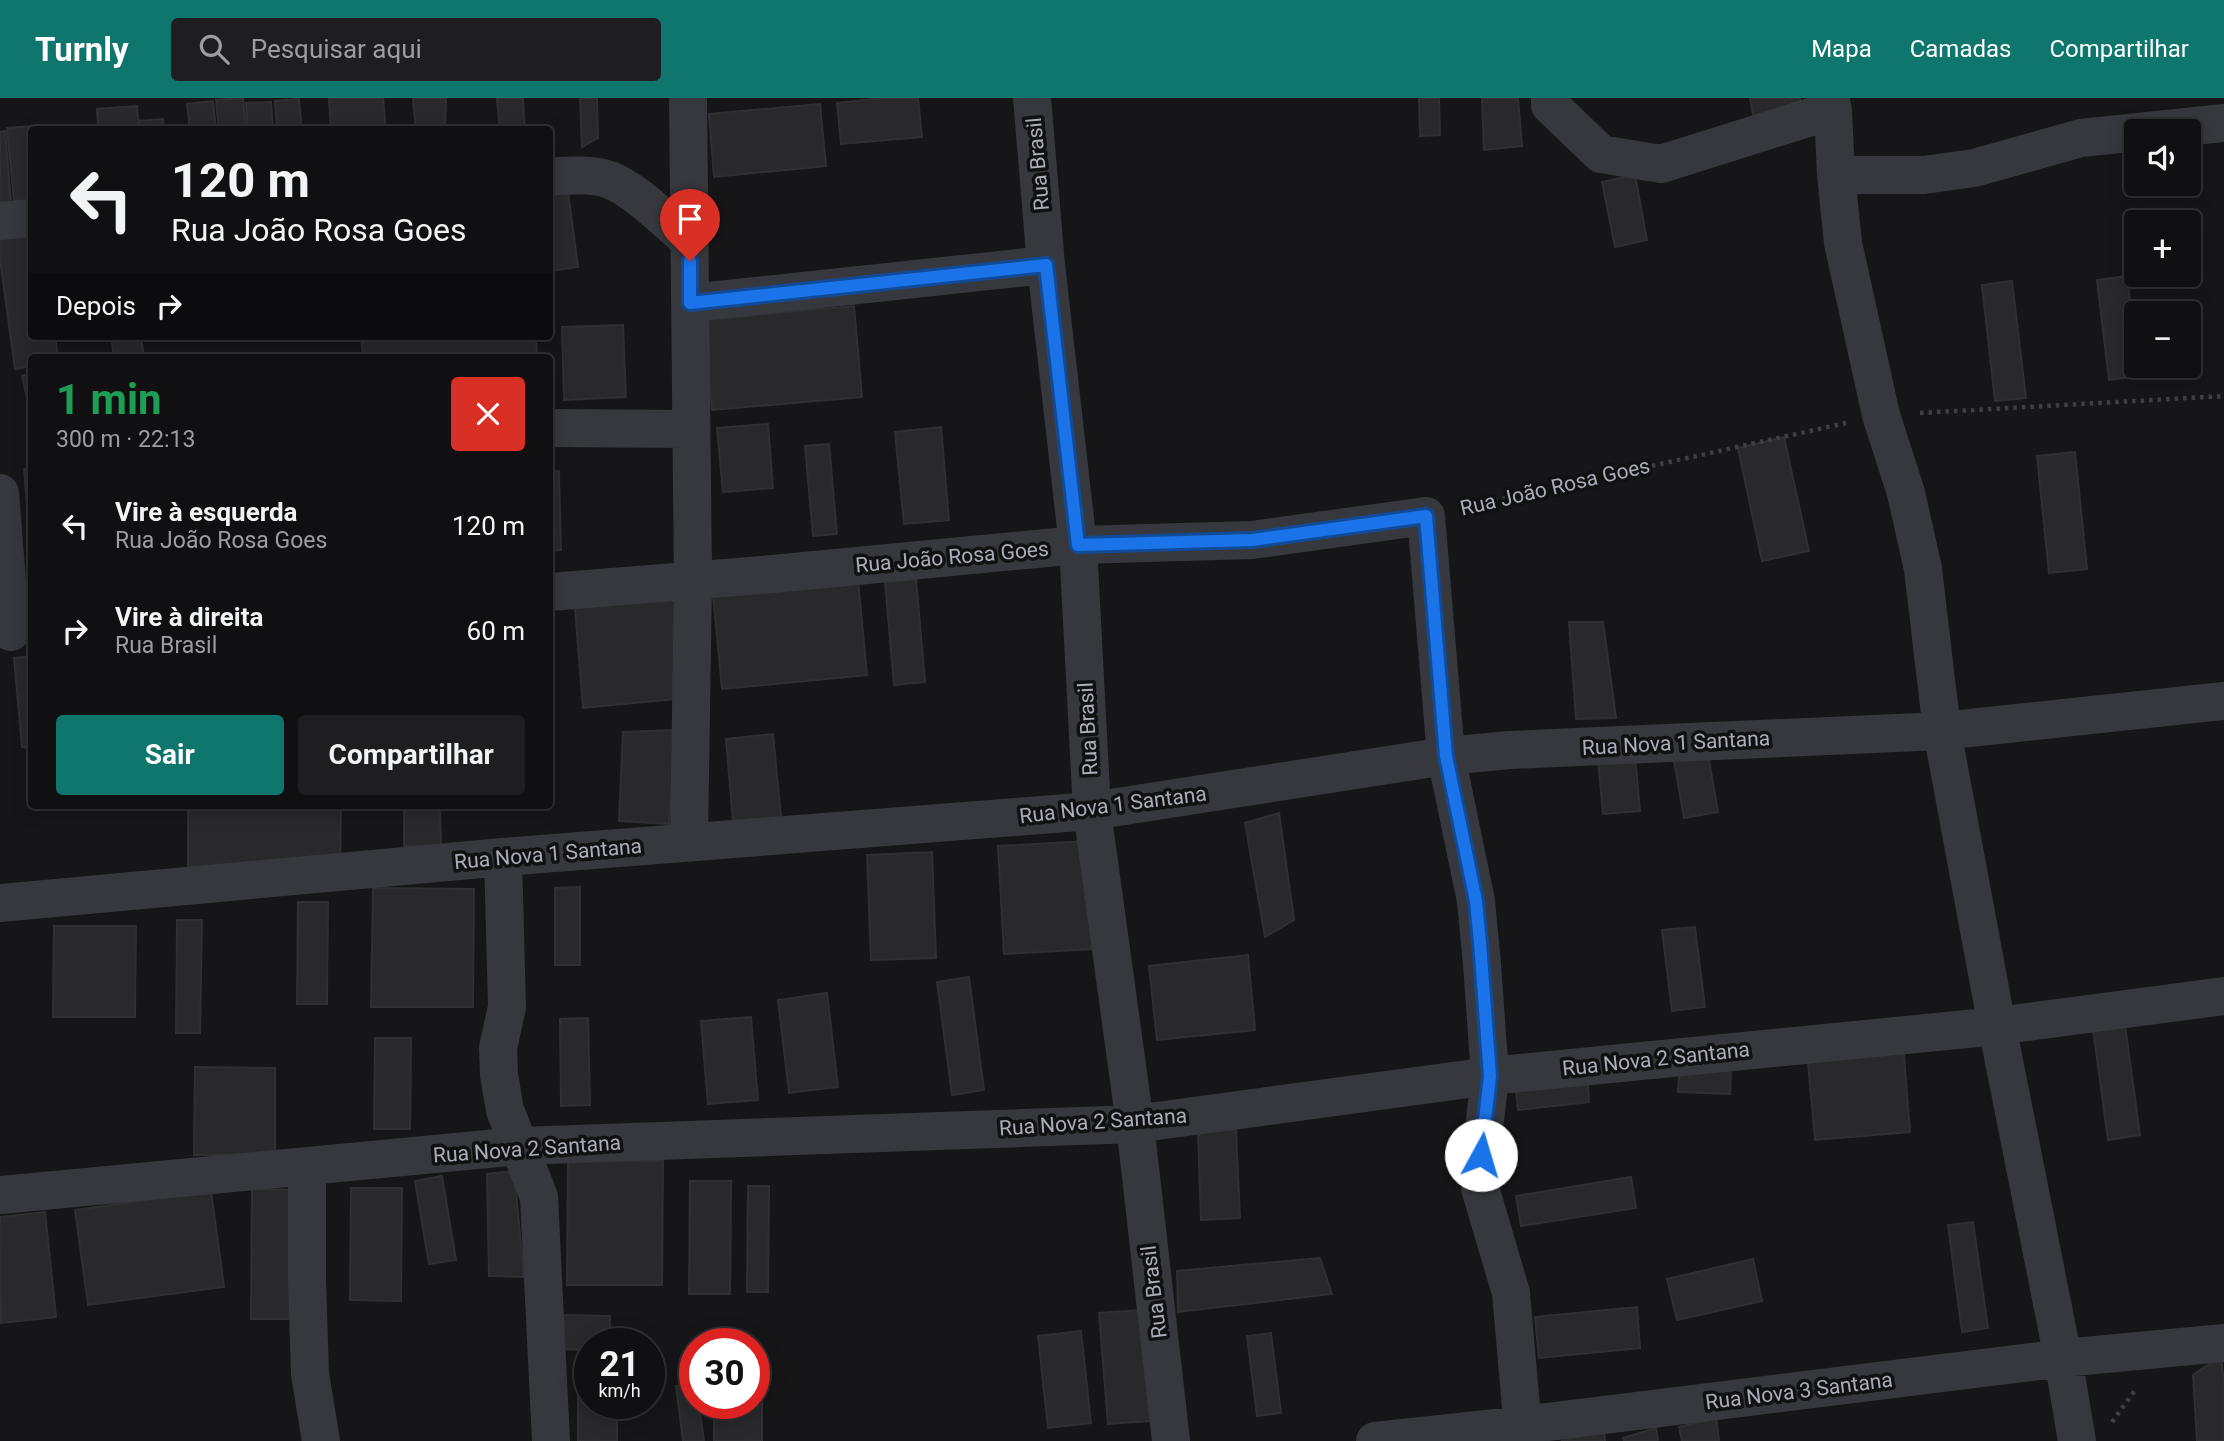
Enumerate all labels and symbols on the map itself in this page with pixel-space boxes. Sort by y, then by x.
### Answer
street label: Rua Brasil [1022,116,1054,212]
pin [660,189,720,261]
street label: Rua João Rosa Goes [1458,453,1652,521]
street label: Rua João Rosa Goes [854,537,1050,577]
street label: Rua Brasil [1074,682,1102,776]
street label: Rua Nova 1 Santana [1581,726,1771,760]
street label: Rua Nova 1 Santana [1018,782,1208,828]
street label: Rua Nova 1 Santana [453,834,643,874]
street label: Rua Nova 2 Santana [1561,1037,1751,1081]
street label: Rua Nova 2 Santana [998,1103,1188,1141]
position arrow [1444,1118,1518,1192]
street label: Rua Nova 2 Santana [432,1130,622,1168]
street label: Rua Brasil [1136,1244,1172,1340]
speed limit sign: 30 [679,1328,770,1419]
street label: Rua Nova 3 Santana [1704,1368,1894,1414]

